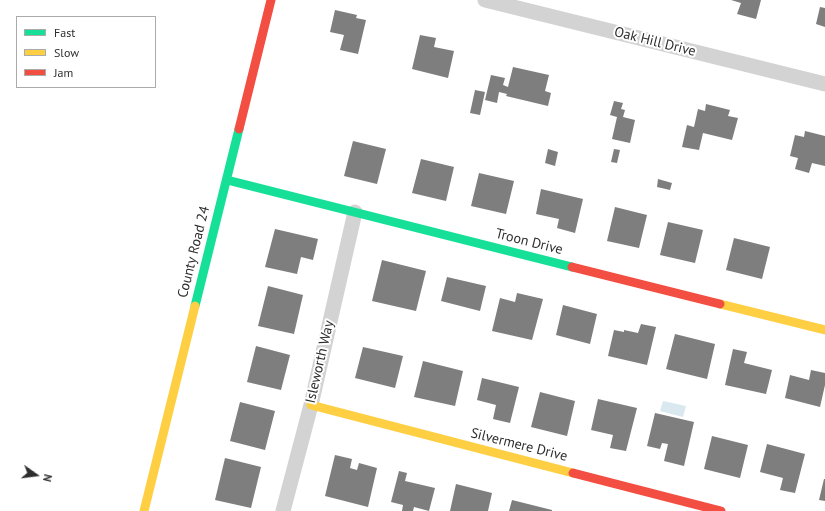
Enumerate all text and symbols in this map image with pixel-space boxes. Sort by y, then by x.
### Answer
legend [16,16,156,88]
street label: Oak Hill Drive [613,24,697,60]
text: Fast [54,25,75,40]
text: Slow [54,45,79,60]
text: Jam [54,65,73,80]
street label: County Road 24 [174,204,214,300]
street label: Troon Drive [494,226,564,258]
street label: Isleworth Way [302,319,338,405]
street label: Silvermere Drive [469,425,569,465]
north arrow [16,455,56,495]
text: N [40,473,55,483]

